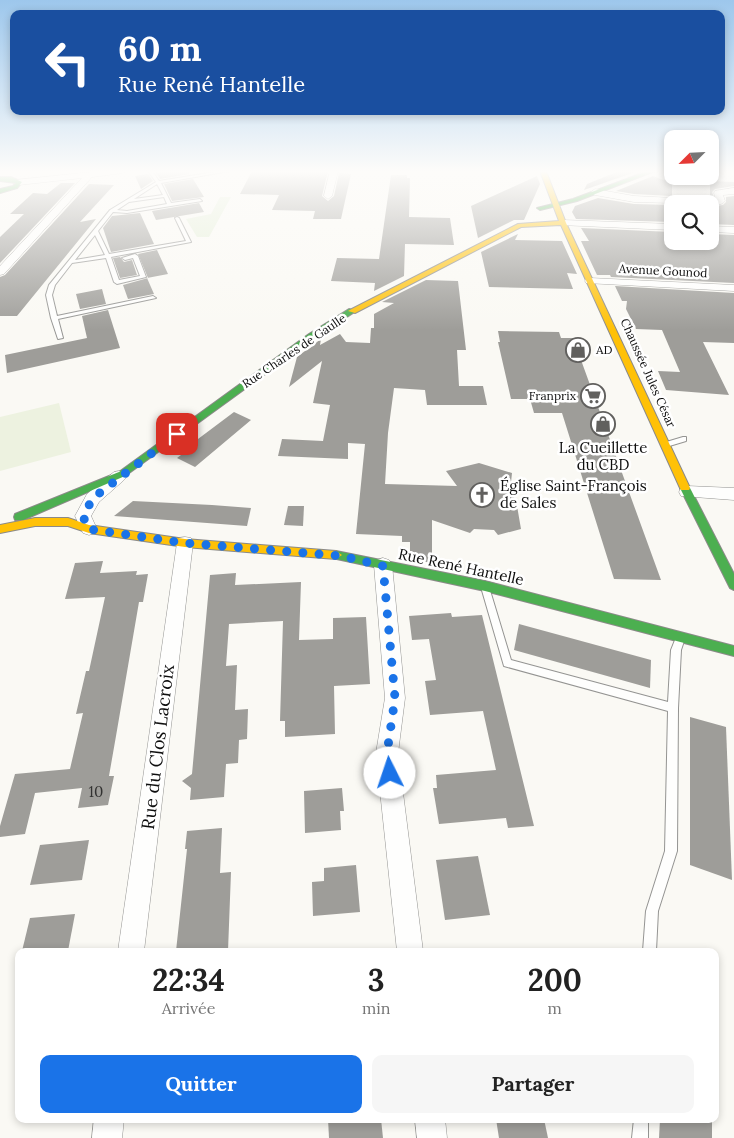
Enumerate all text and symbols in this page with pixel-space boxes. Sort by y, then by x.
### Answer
text: 60 m [118,26,202,71]
icon: left [35,30,100,95]
text: Rue René Hantelle [118,70,305,98]
north arrow [664,130,719,185]
map controls [664,130,719,250]
button: search [664,195,719,250]
street label: Avenue Gounod [617,261,708,280]
street label: Rue Charles de Gaulle [239,310,349,391]
street label: Chaussée Jules César [618,316,680,430]
shop icon: AD [565,337,591,363]
place label: AD [595,342,613,357]
supermarket icon: Franprix [580,383,606,409]
place label: Franprix [529,388,577,403]
shop icon: La Cueillette du CBD [590,411,616,437]
pin [156,413,198,455]
icon: arrive [163,420,191,448]
place label: La Cueillette du CBD [559,438,647,474]
place label: Église Saint-François de Sales [500,476,647,512]
church icon: Église Saint-François de Sales [469,482,495,508]
street label: Rue René Hantelle [397,544,525,589]
street label: Rue du Clos Lacroix [136,663,179,831]
position arrow [363,746,415,798]
house number: 10 [89,782,103,801]
text: 22:34 [152,961,225,999]
text: 3 [368,961,385,999]
text: 200 [528,961,582,999]
text: Arrivée [162,998,215,1018]
text: min [362,998,391,1018]
text: m [548,998,562,1018]
button: Quitter [40,1055,362,1113]
button: Partager [372,1055,694,1113]

